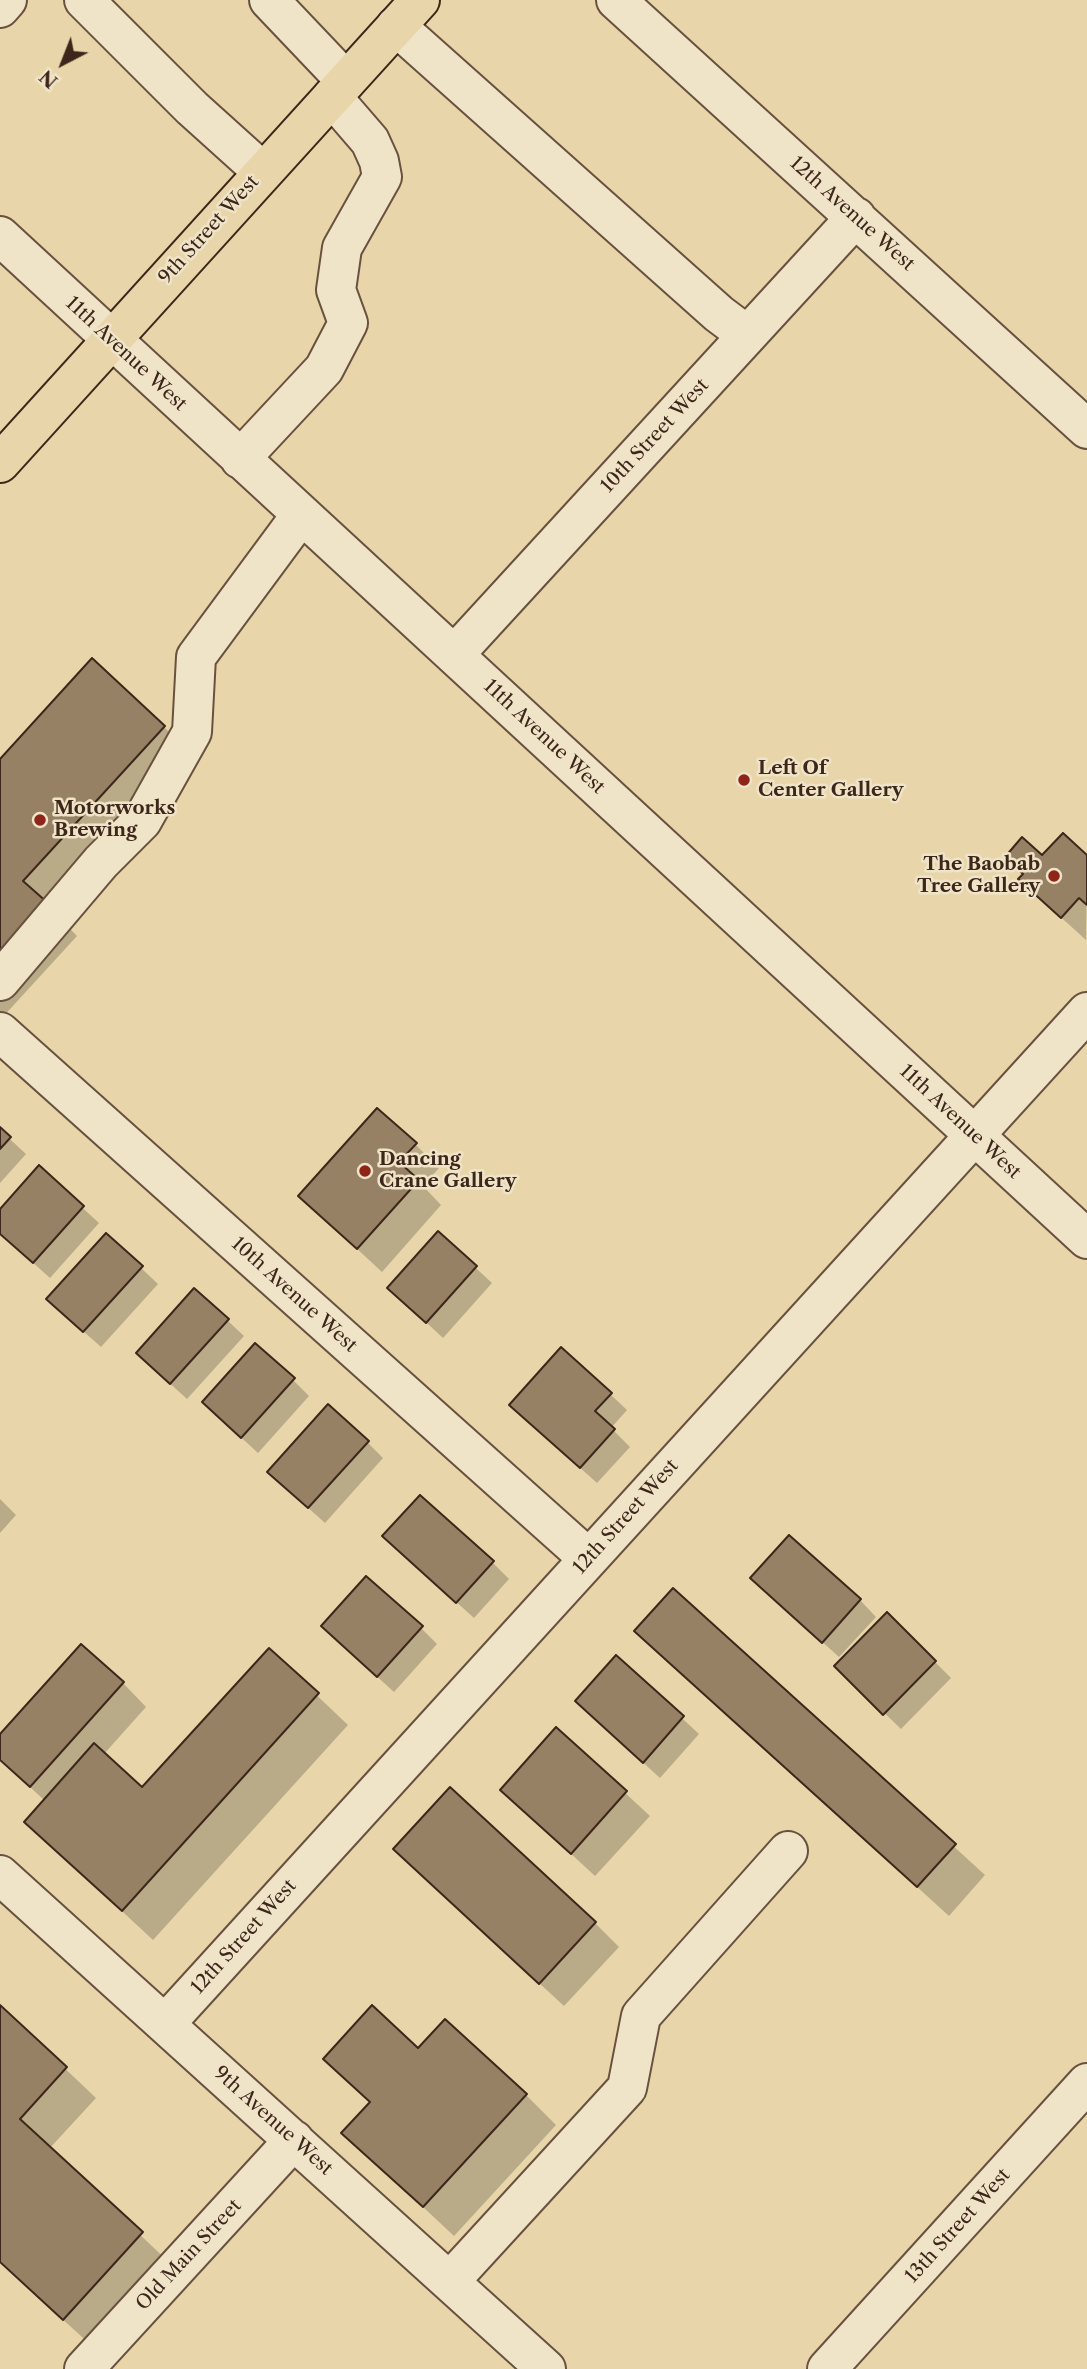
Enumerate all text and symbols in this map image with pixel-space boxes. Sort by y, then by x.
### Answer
north arrow [28,28,98,98]
text: N [35,65,62,93]
street label: 12th Avenue West [785,152,919,276]
street label: 9th Street West [154,171,264,289]
street label: 11th Avenue West [61,292,191,416]
street label: 10th Street West [596,374,714,498]
street label: 11th Avenue West [479,675,609,799]
place label: Left Of Center Gallery [758,758,903,802]
marker: Left Of Center Gallery [736,772,752,788]
place label: Motorworks Brewing [54,798,175,842]
marker: Motorworks Brewing [32,812,48,828]
place label: The Baobab Tree Gallery [917,854,1040,898]
marker: The Baobab Tree Gallery [1046,868,1062,884]
street label: 11th Avenue West [895,1060,1025,1184]
place label: Dancing Crane Gallery [379,1149,516,1193]
marker: Dancing Crane Gallery [357,1163,373,1179]
street label: 10th Avenue West [227,1233,361,1357]
street label: 12th Street West [569,1455,683,1579]
street label: 12th Street West [187,1875,301,1999]
street label: 9th Avenue West [209,2062,337,2180]
street label: 13th Street West [901,2164,1015,2288]
street label: Old Main Street [132,2195,246,2315]

